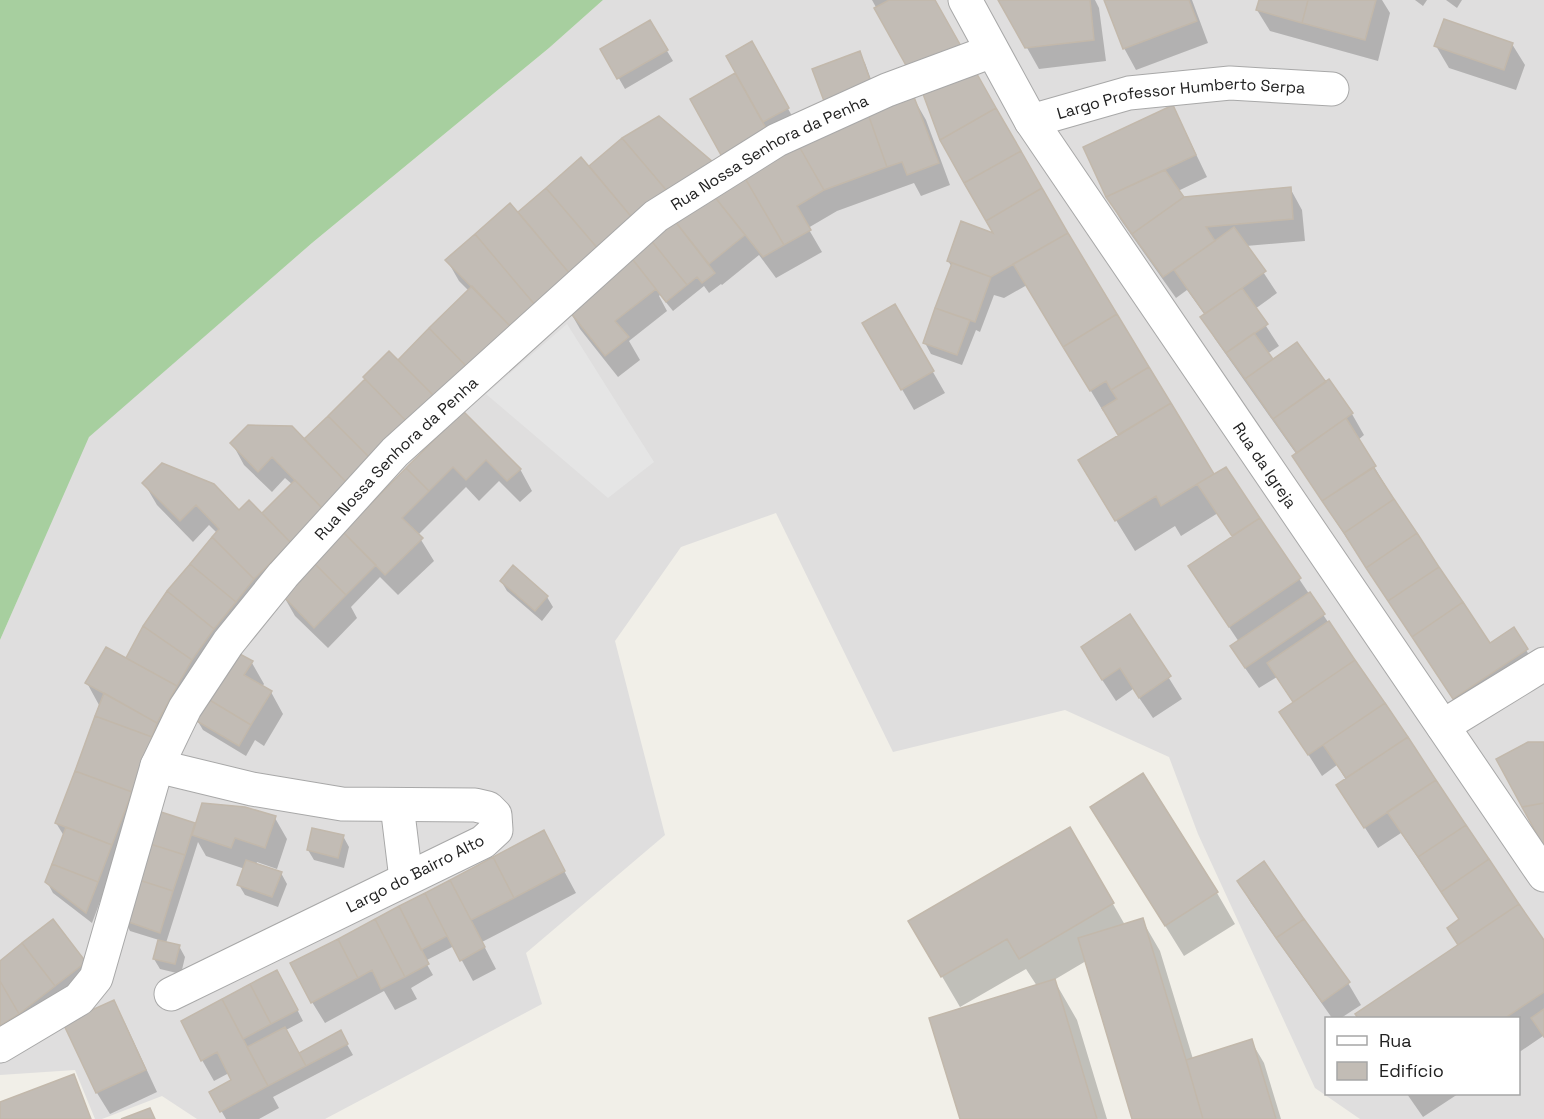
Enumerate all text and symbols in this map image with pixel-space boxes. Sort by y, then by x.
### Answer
street label: Largo Professor Humberto Serpa [1054,73,1306,124]
street label: Rua Nossa Senhora da Penha [667,90,872,215]
street label: Rua Nossa Senhora da Penha [310,372,482,545]
street label: Rua da Igreja [1228,418,1301,512]
street label: Largo do Bairro Alto [343,829,488,917]
legend [1325,1017,1520,1095]
text: Rua [1379,1029,1412,1052]
text: Edifício [1379,1059,1444,1082]

